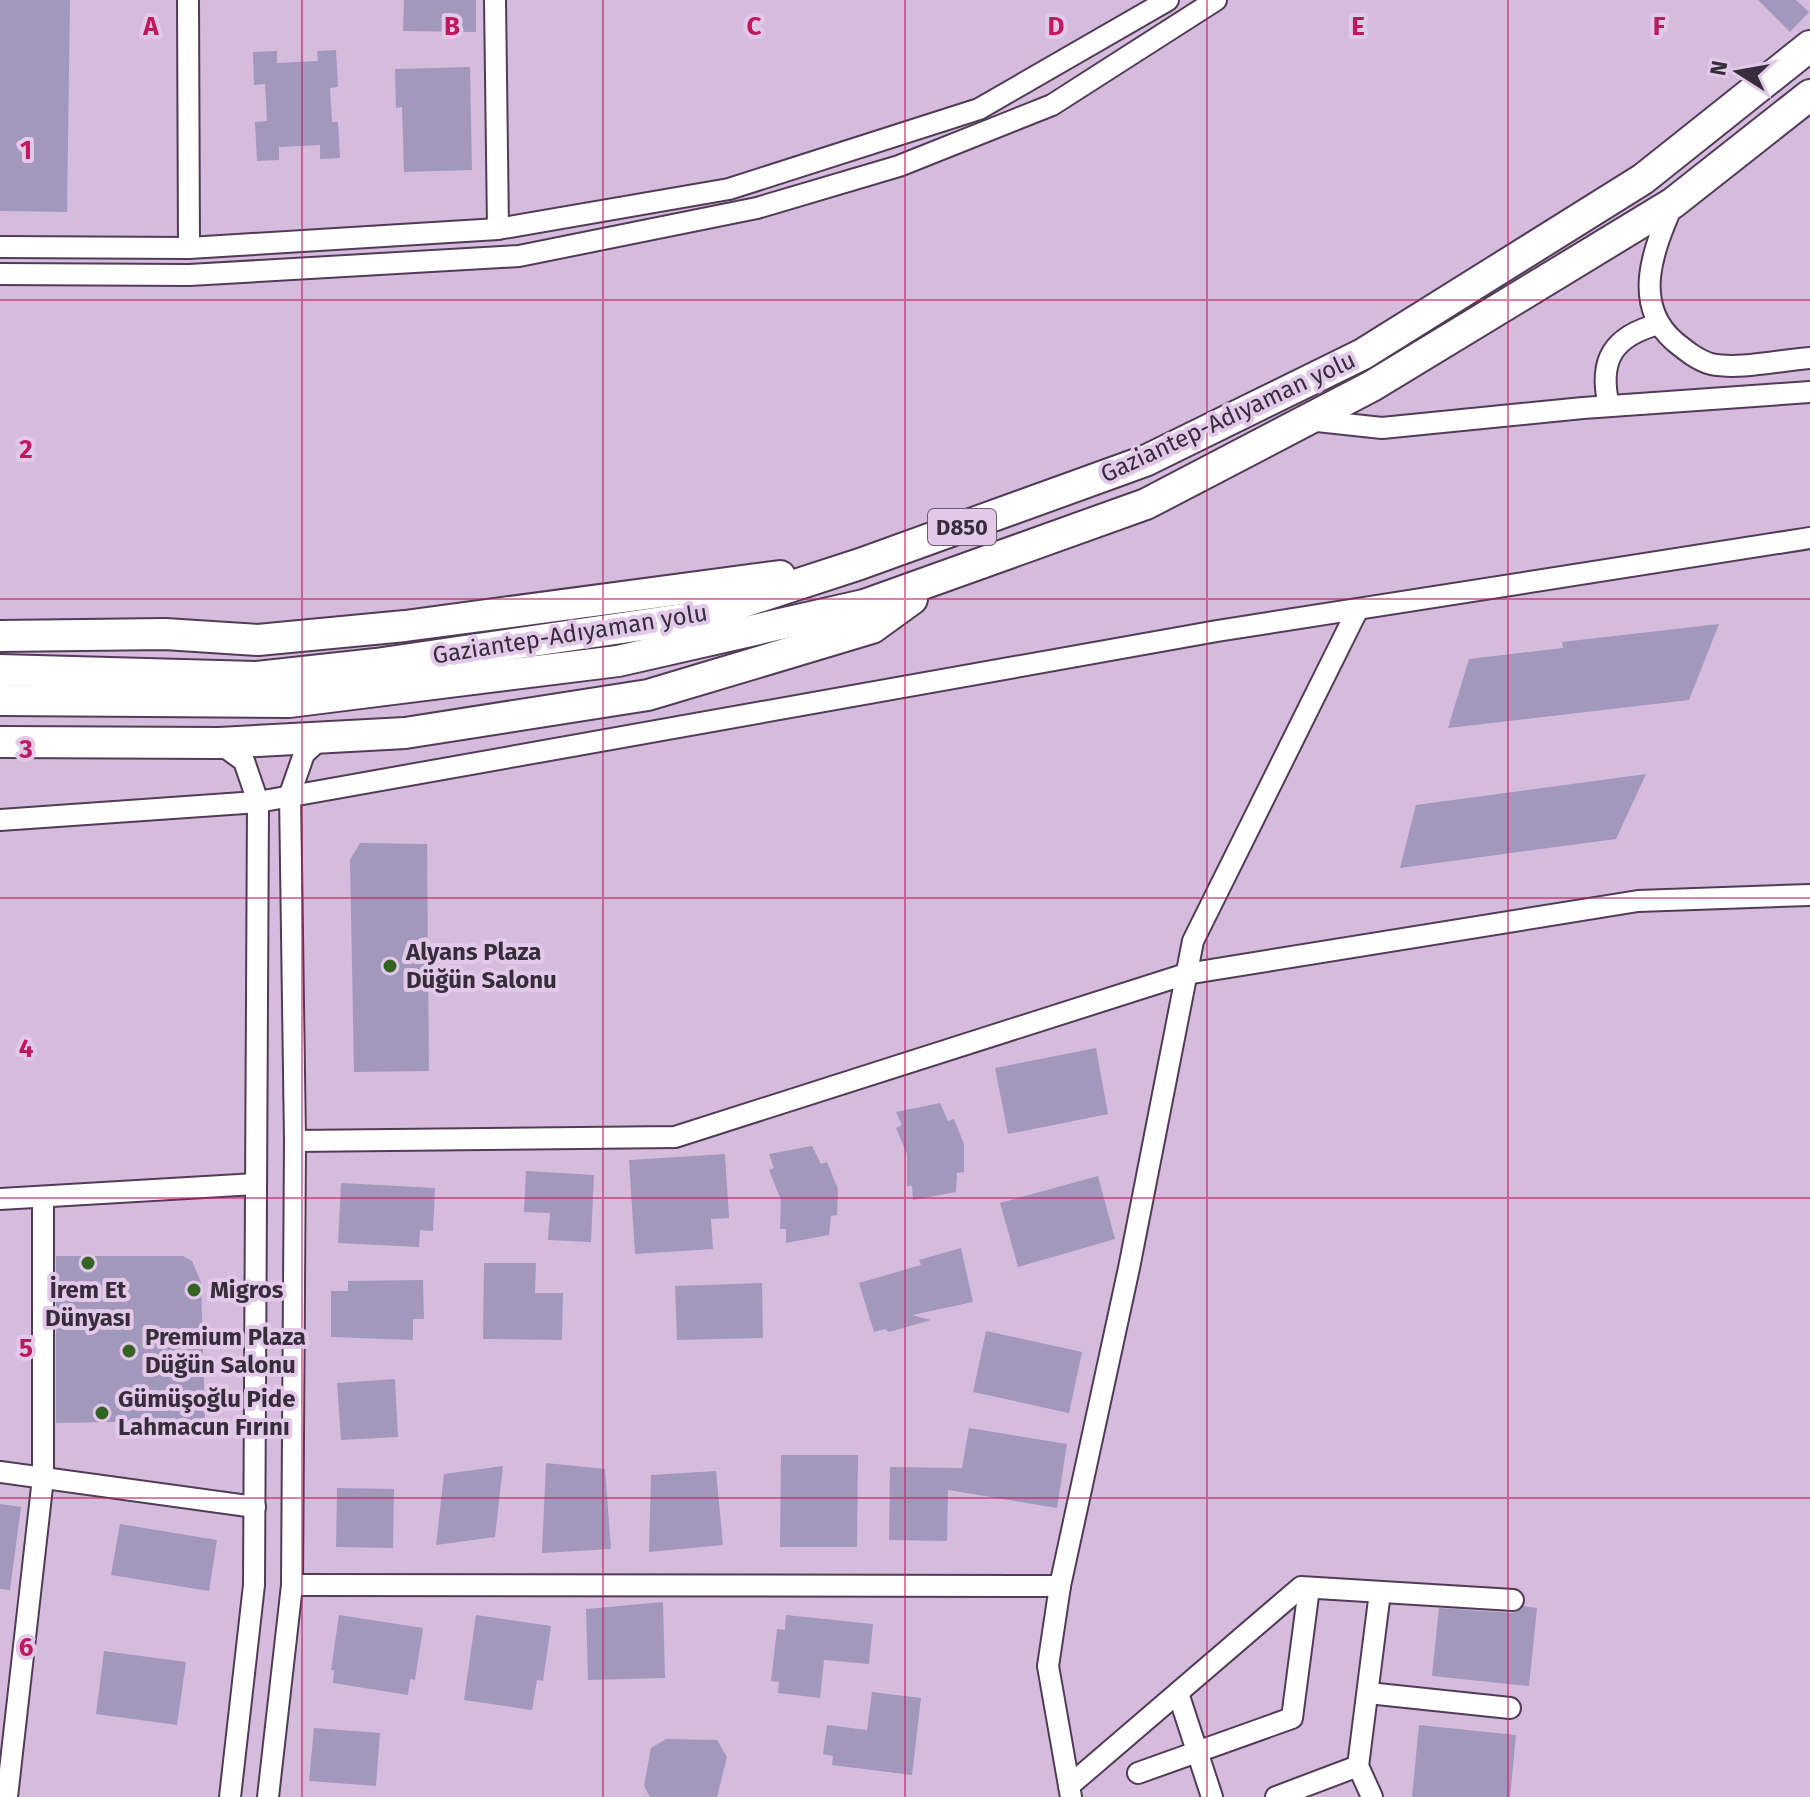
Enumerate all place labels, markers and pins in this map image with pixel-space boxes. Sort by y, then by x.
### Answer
place label: Alyans Plaza Düğün Salonu [405,938,557,994]
marker: Alyans Plaza Düğün Salonu [381,957,399,975]
marker: İrem Et Dünyası [79,1254,97,1272]
place label: İrem Et Dünyası [45,1275,131,1332]
place label: Migros [210,1276,284,1304]
marker: Migros [185,1281,203,1299]
place label: Premium Plaza Düğün Salonu [145,1323,306,1379]
marker: Premium Plaza Düğün Salonu [120,1342,138,1360]
place label: Gümüşoğlu Pide Lahmacun Fırını [118,1385,295,1441]
marker: Gümüşoğlu Pide Lahmacun Fırını [93,1404,111,1422]

